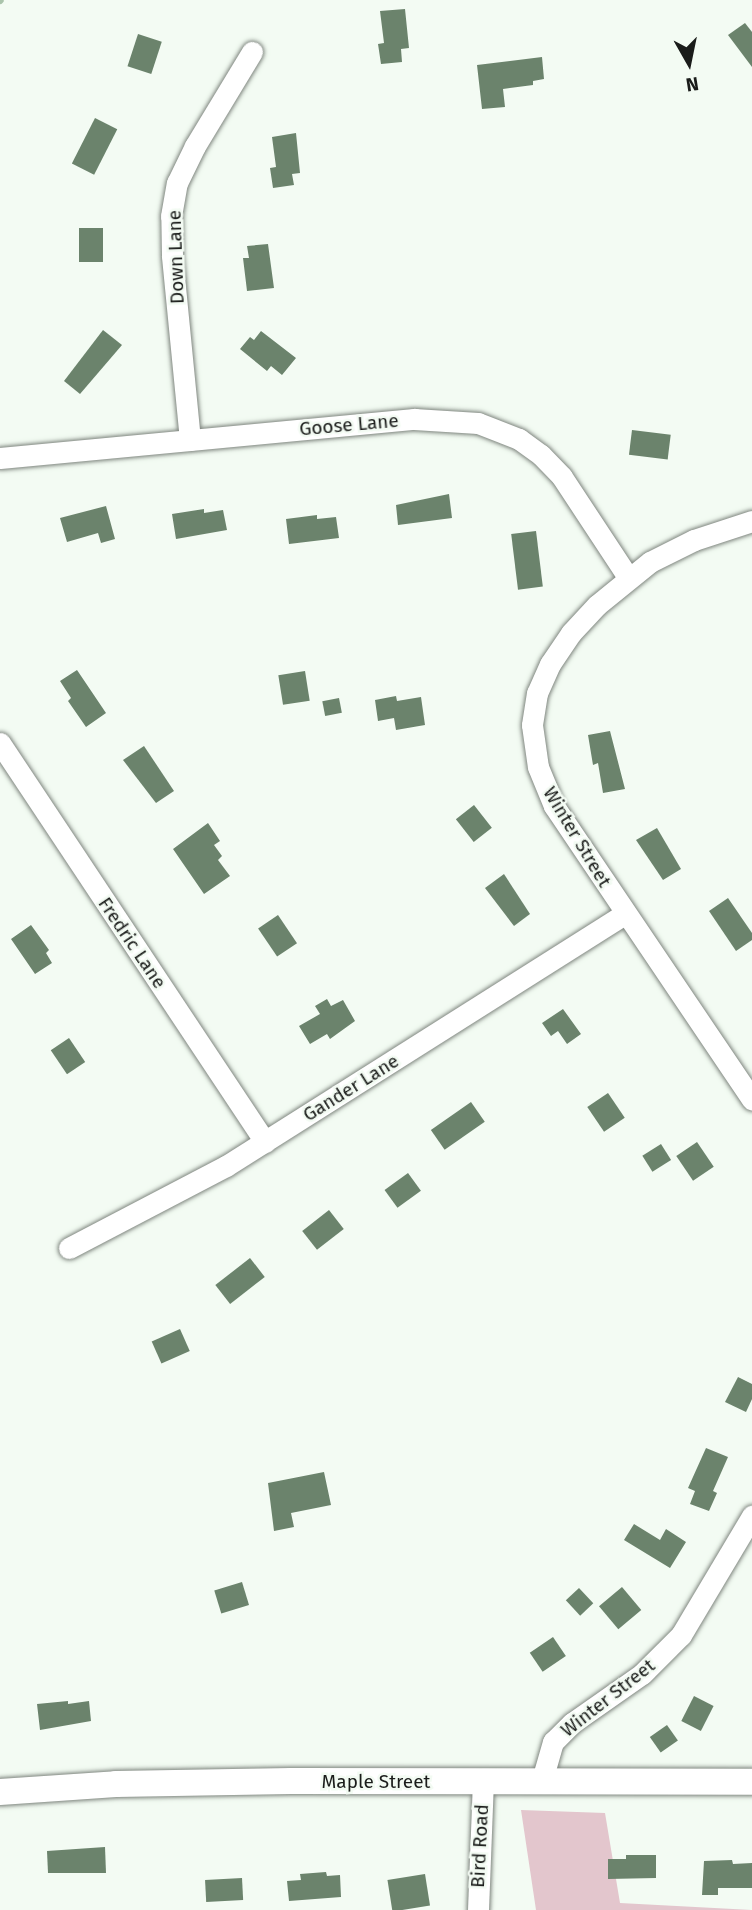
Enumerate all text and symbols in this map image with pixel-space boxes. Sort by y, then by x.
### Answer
north arrow [654,28,724,98]
text: N [684,72,700,97]
street label: Down Lane [163,210,189,304]
street label: Goose Lane [298,409,400,441]
street label: Winter Street [538,783,616,891]
street label: Fredric Lane [93,893,171,993]
street label: Gander Lane [299,1050,403,1126]
street label: Winter Street [556,1654,660,1742]
street label: Maple Street [322,1771,430,1793]
street label: Bird Road [466,1804,494,1888]

